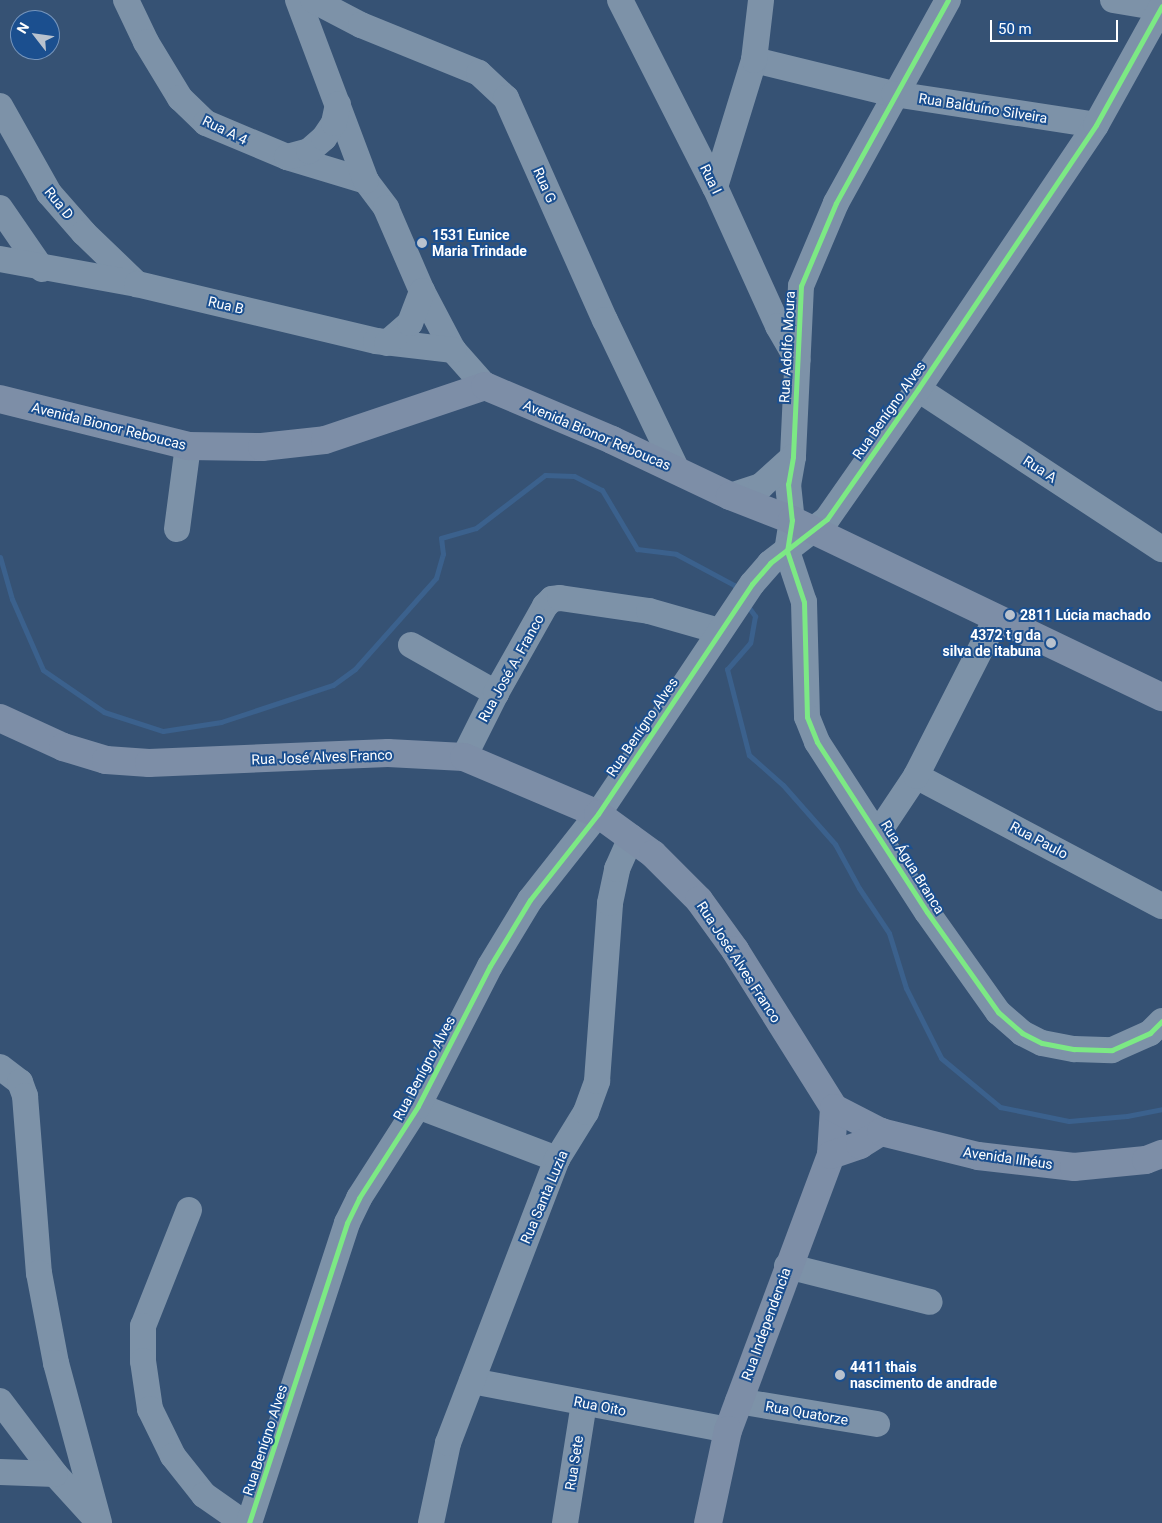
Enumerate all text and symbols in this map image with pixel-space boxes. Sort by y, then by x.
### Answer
north arrow [10,10,60,60]
scale bar [992,10,1120,42]
text: N [13,20,32,36]
text: 50 m [998,20,1032,38]
street label: Rua Balduíno Silveira [917,90,1049,126]
street label: Rua A 4 [200,112,250,148]
street label: Rua I [697,161,725,197]
street label: Rua G [530,165,560,205]
street label: Rua D [41,183,77,223]
place label: 1531 Eunice Maria Trindade [432,227,527,260]
marker: 1531 Eunice Maria Trindade [416,237,428,249]
street label: Rua Adolfo Moura [776,291,798,403]
street label: Rua B [206,293,246,317]
street label: Rua Benígno Alves [849,358,929,462]
street label: Avenida Bionor Reboucas [521,396,673,474]
street label: Avenida Bionor Reboucas [30,399,188,453]
street label: Rua A [1020,452,1060,486]
place label: 2811 Lúcia machado [1020,607,1151,623]
marker: 2811 Lúcia machado [1004,609,1016,621]
street label: Rua José A. Franco [475,611,547,725]
place label: 4372 t g da silva de itabuna [943,627,1041,660]
marker: 4372 t g da silva de itabuna [1045,637,1057,649]
street label: Rua Benígno Alves [603,674,681,780]
street label: Rua José Alves Franco [251,746,393,768]
street label: Rua Água Branca [878,817,948,917]
street label: Rua Paulo [1007,818,1071,862]
street label: Rua José Alves Franco [693,898,785,1026]
street label: Rua Benígno Alves [389,1013,459,1123]
street label: Avenida Ilhéus [962,1143,1054,1173]
street label: Rua Santa Luzia [517,1148,571,1246]
street label: Rua Independencia [738,1265,794,1383]
place label: 4411 thais nascimento de andrade [850,1359,997,1391]
marker: 4411 thais nascimento de andrade [834,1369,846,1381]
street label: Rua Benígno Alves [239,1382,291,1498]
street label: Rua Oito [572,1393,628,1419]
street label: Rua Quatorze [764,1397,850,1429]
street label: Rua Sete [561,1434,587,1492]

